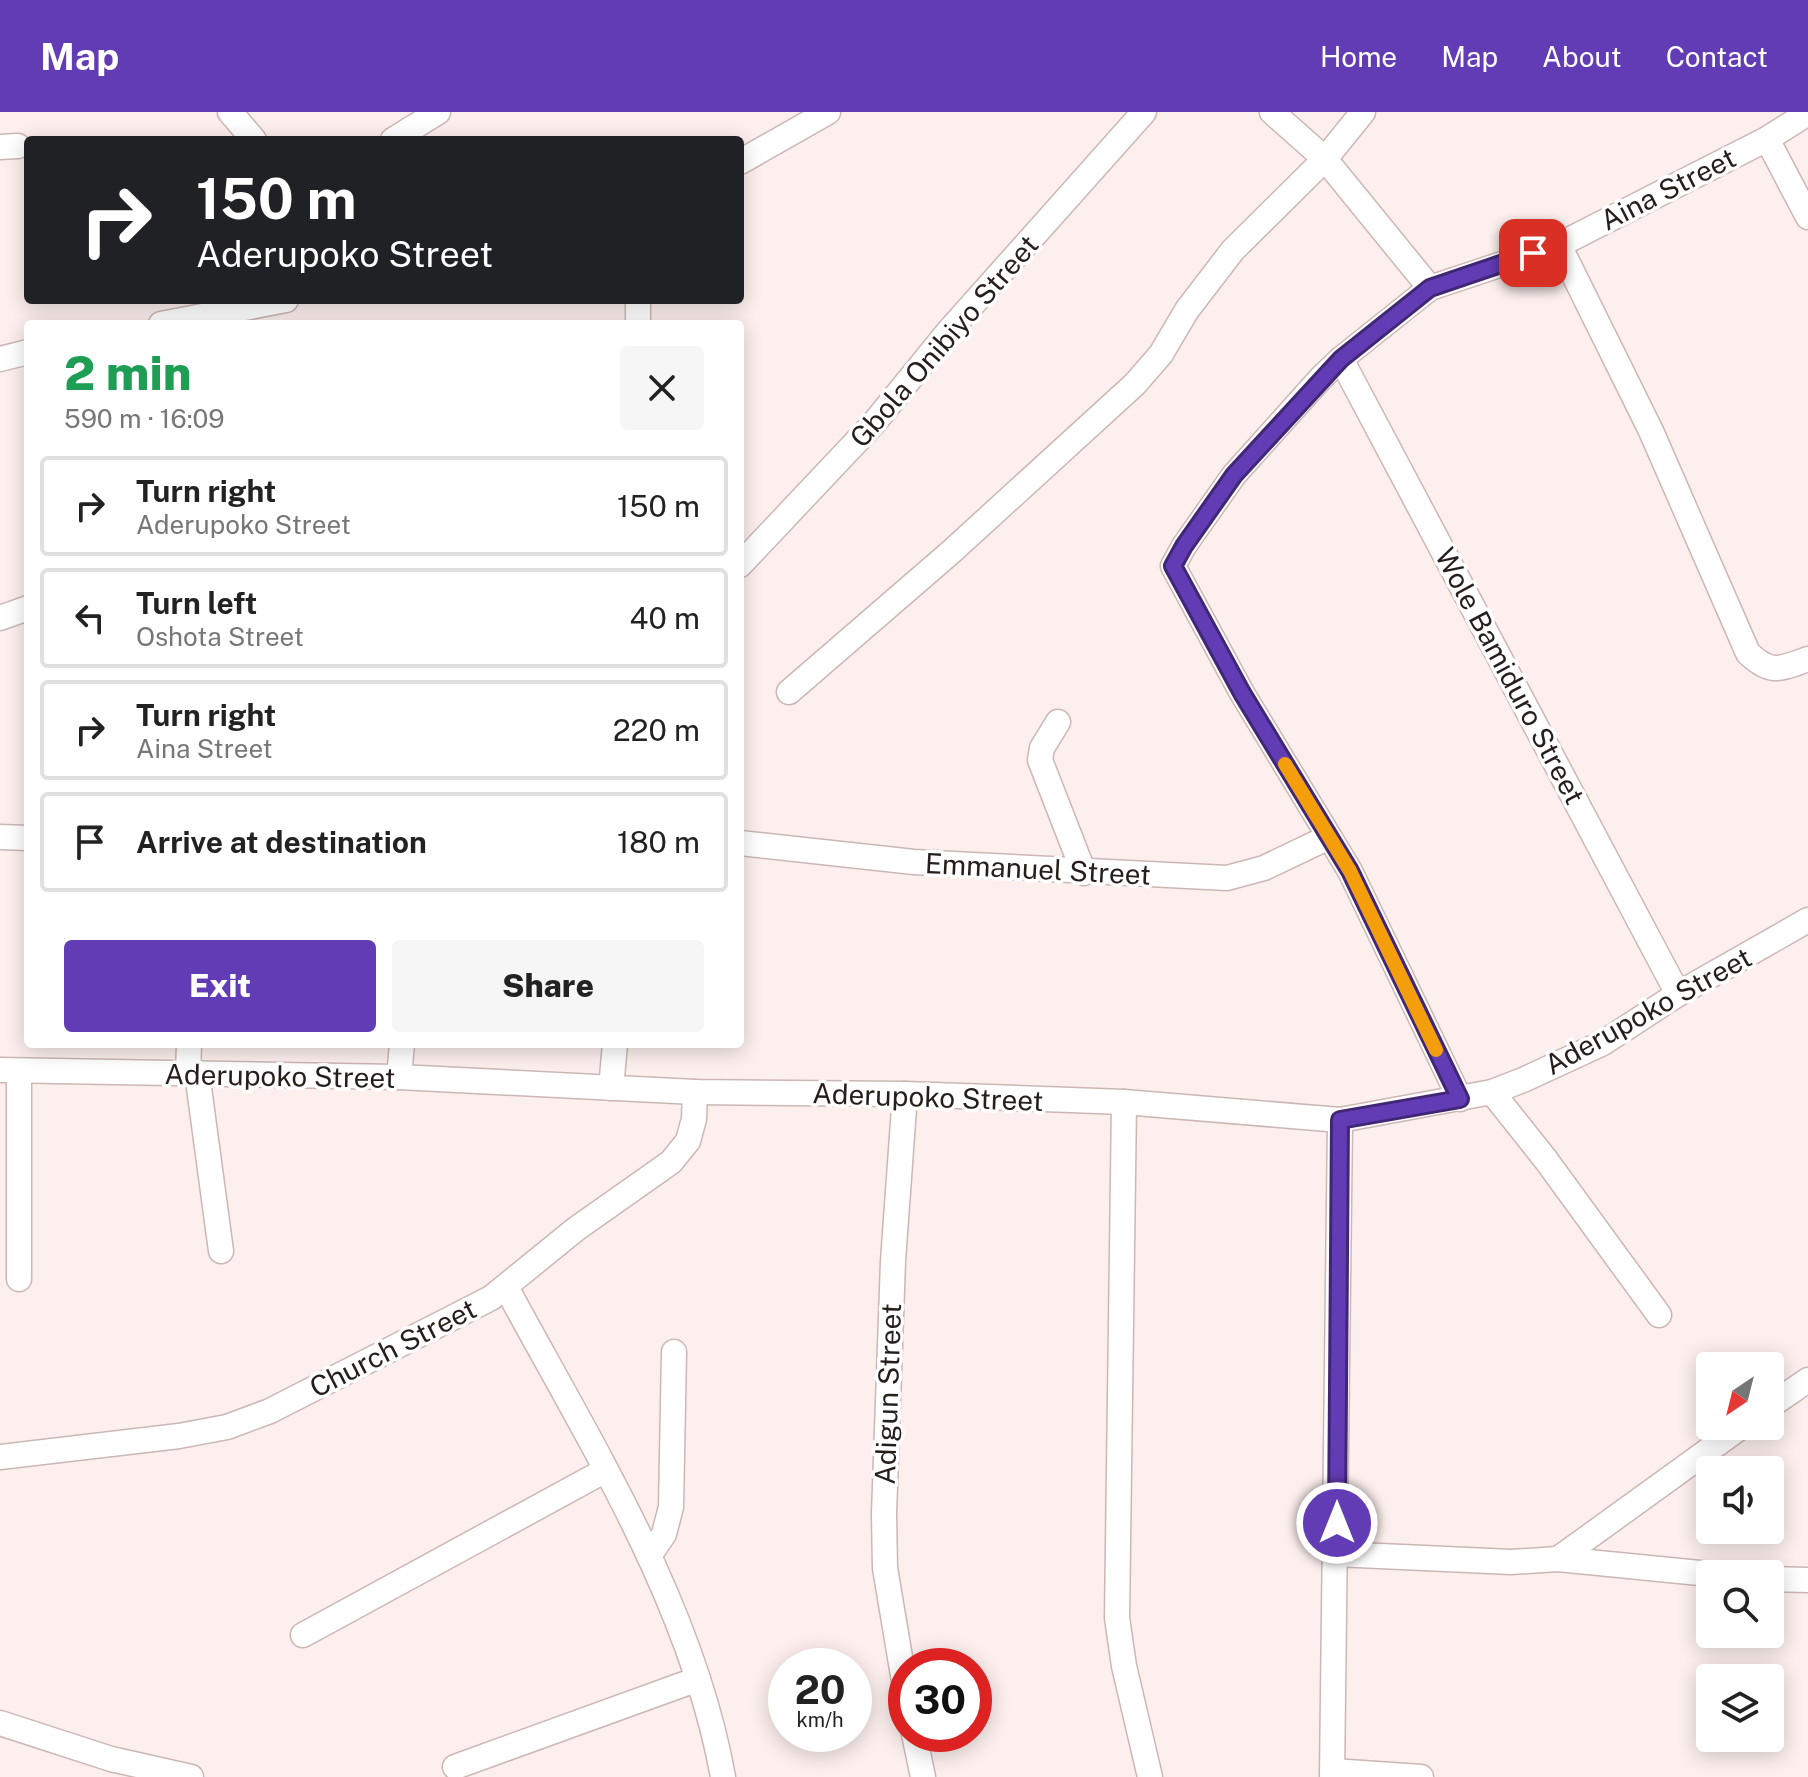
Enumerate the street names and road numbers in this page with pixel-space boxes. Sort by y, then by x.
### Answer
street label: Aina Street [1595,140,1741,237]
street label: Gbola Onibiyo Street [843,228,1045,453]
street label: Wole Bamiduro Street [1429,542,1592,809]
street label: Emmanuel Street [924,846,1152,891]
street label: Aderupoko Street [1539,940,1757,1081]
street label: Aderupoko Street [164,1057,396,1094]
street label: Aderupoko Street [812,1076,1044,1117]
street label: Church Street [304,1291,481,1404]
street label: Adigun Street [868,1303,907,1485]

